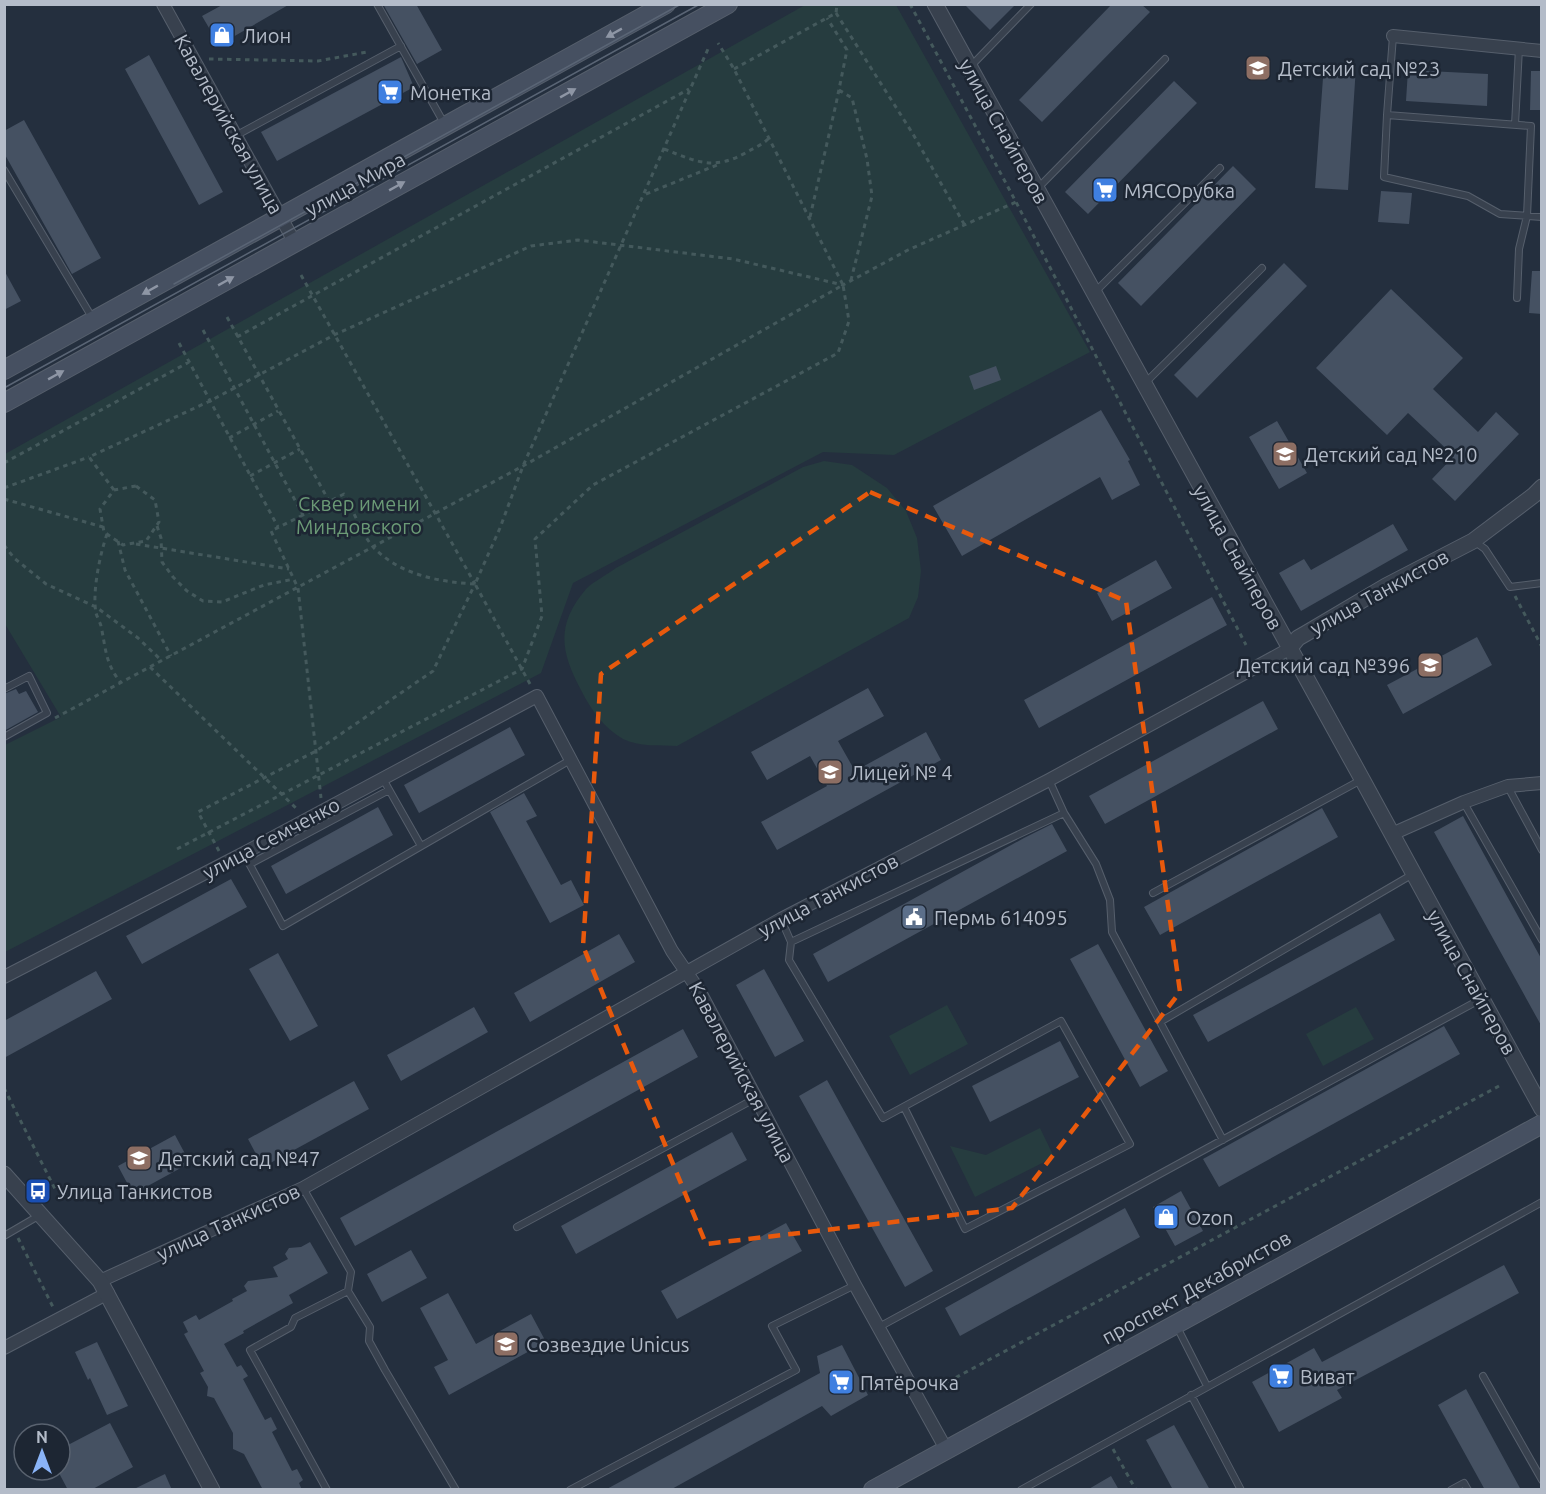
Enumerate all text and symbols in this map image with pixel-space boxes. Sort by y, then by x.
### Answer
shop icon: Лион [207,20,237,50]
place label: Лион [242,24,291,47]
one-way arrow [606,28,623,38]
street label: Кавалерийская улица [170,30,288,218]
school or university icon: Детский сад №23 [1243,53,1273,83]
street label: улица Снайперов [955,54,1053,208]
place label: Детский сад №23 [1278,57,1440,80]
supermarket icon: Монетка [375,77,405,107]
place label: Монетка [410,81,491,104]
one-way arrow [560,88,577,98]
street label: улица Мира [301,147,409,221]
supermarket icon: МЯСОрубка [1090,175,1120,205]
place label: МЯСОрубка [1124,179,1235,202]
one-way arrow [389,181,405,192]
one-way arrow [218,276,235,286]
one-way arrow [141,285,158,295]
one-way arrow [48,370,65,380]
school or university icon: Детский сад №210 [1270,439,1300,469]
place label: Детский сад №210 [1304,443,1477,466]
street label: улица Снайперов [1189,480,1287,634]
park label: Сквер имени Миндовского [296,492,422,538]
street label: улица Танкистов [1306,544,1452,640]
school or university icon: Детский сад №396 [1415,650,1445,680]
place label: Детский сад №396 [1237,654,1410,677]
school or university icon: Лицей № 4 [815,757,845,787]
place label: Лицей № 4 [850,761,953,784]
street label: улица Семченко [199,792,343,884]
street label: улица Танкистов [754,848,902,942]
public building icon: Пермь 614095 [899,902,929,932]
street label: улица Снайперов [1423,905,1521,1059]
place label: Пермь 614095 [934,906,1068,929]
street label: Кавалерийская улица [684,977,800,1167]
school or university icon: Детский сад №47 [124,1143,154,1173]
place label: Детский сад №47 [158,1147,320,1170]
bus stop icon: Улица Танкистов [23,1176,53,1206]
street label: улица Танкистов [153,1179,303,1265]
place label: Улица Танкистов [57,1180,213,1203]
shop icon: Ozon [1151,1202,1181,1232]
place label: Ozon [1186,1206,1234,1229]
street label: проспект Декабристов [1098,1225,1294,1349]
school or university icon: Созвездие Unicus [491,1329,521,1359]
place label: Созвездие Unicus [526,1333,690,1356]
supermarket icon: Виват [1266,1361,1296,1391]
place label: Виват [1300,1365,1355,1388]
supermarket icon: Пятёрочка [826,1367,856,1397]
place label: Пятёрочка [860,1371,959,1394]
north arrow [12,1422,72,1482]
text: N [36,1428,48,1446]

